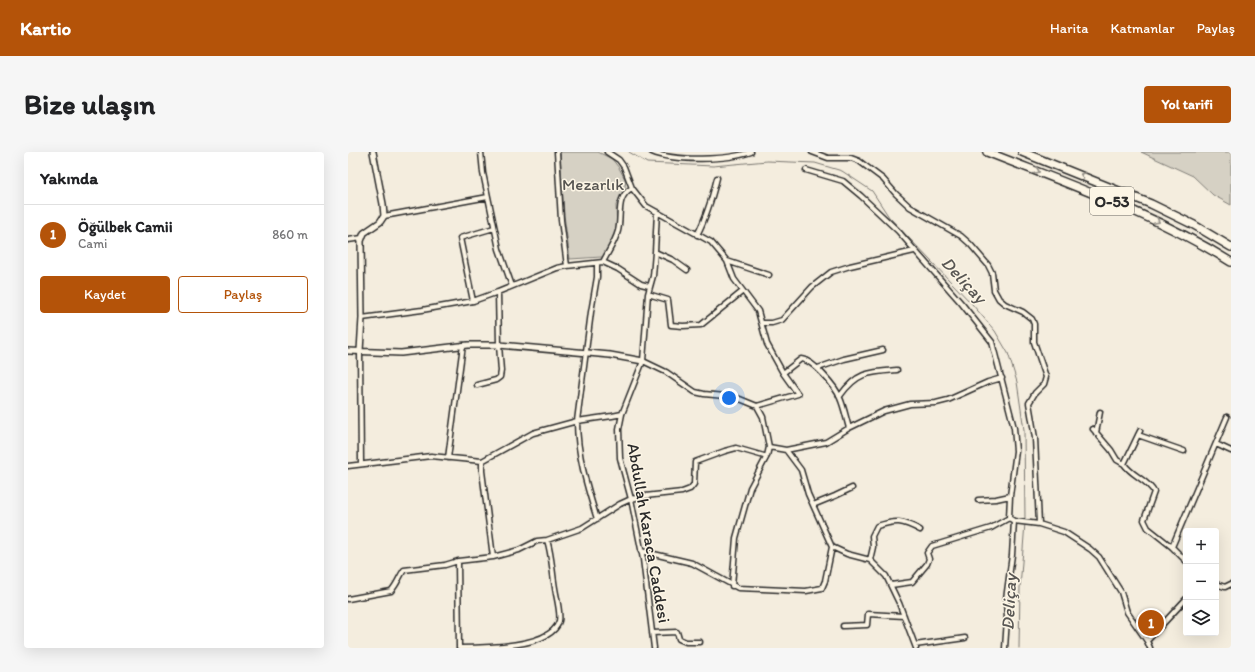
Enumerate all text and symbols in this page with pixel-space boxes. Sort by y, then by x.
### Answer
text: Kartio [20,17,71,40]
text: Harita [1050,20,1089,37]
text: Katmanlar [1111,20,1175,37]
text: Paylaş [1197,20,1235,37]
button: Yol tarifi [1144,86,1231,123]
text: Bize ulaşın [24,87,155,121]
one-way arrow [1033,166,1040,174]
text: Yakında [40,168,98,188]
one-way arrow [1079,172,1086,180]
park label: Mezarlık [562,174,624,194]
road number: O-53 [1090,187,1134,215]
one-way arrow [1153,216,1160,223]
text: Öğülbek Camii [78,218,173,236]
text: 1 [50,227,56,242]
text: 860 m [272,227,308,242]
text: Cami [78,236,107,251]
water label: Deliçay [937,252,993,310]
button: Kaydet [40,276,170,313]
button: Paylaş [178,276,308,313]
your location [719,388,739,408]
street label: Abdullah Karaca Caddesi [623,441,675,625]
map controls [1183,528,1219,636]
button: + [1183,528,1219,564]
button: − [1183,564,1219,600]
water label: Deliçay [997,571,1022,631]
button: layers [1183,600,1219,636]
pin: 1 [1138,608,1164,638]

